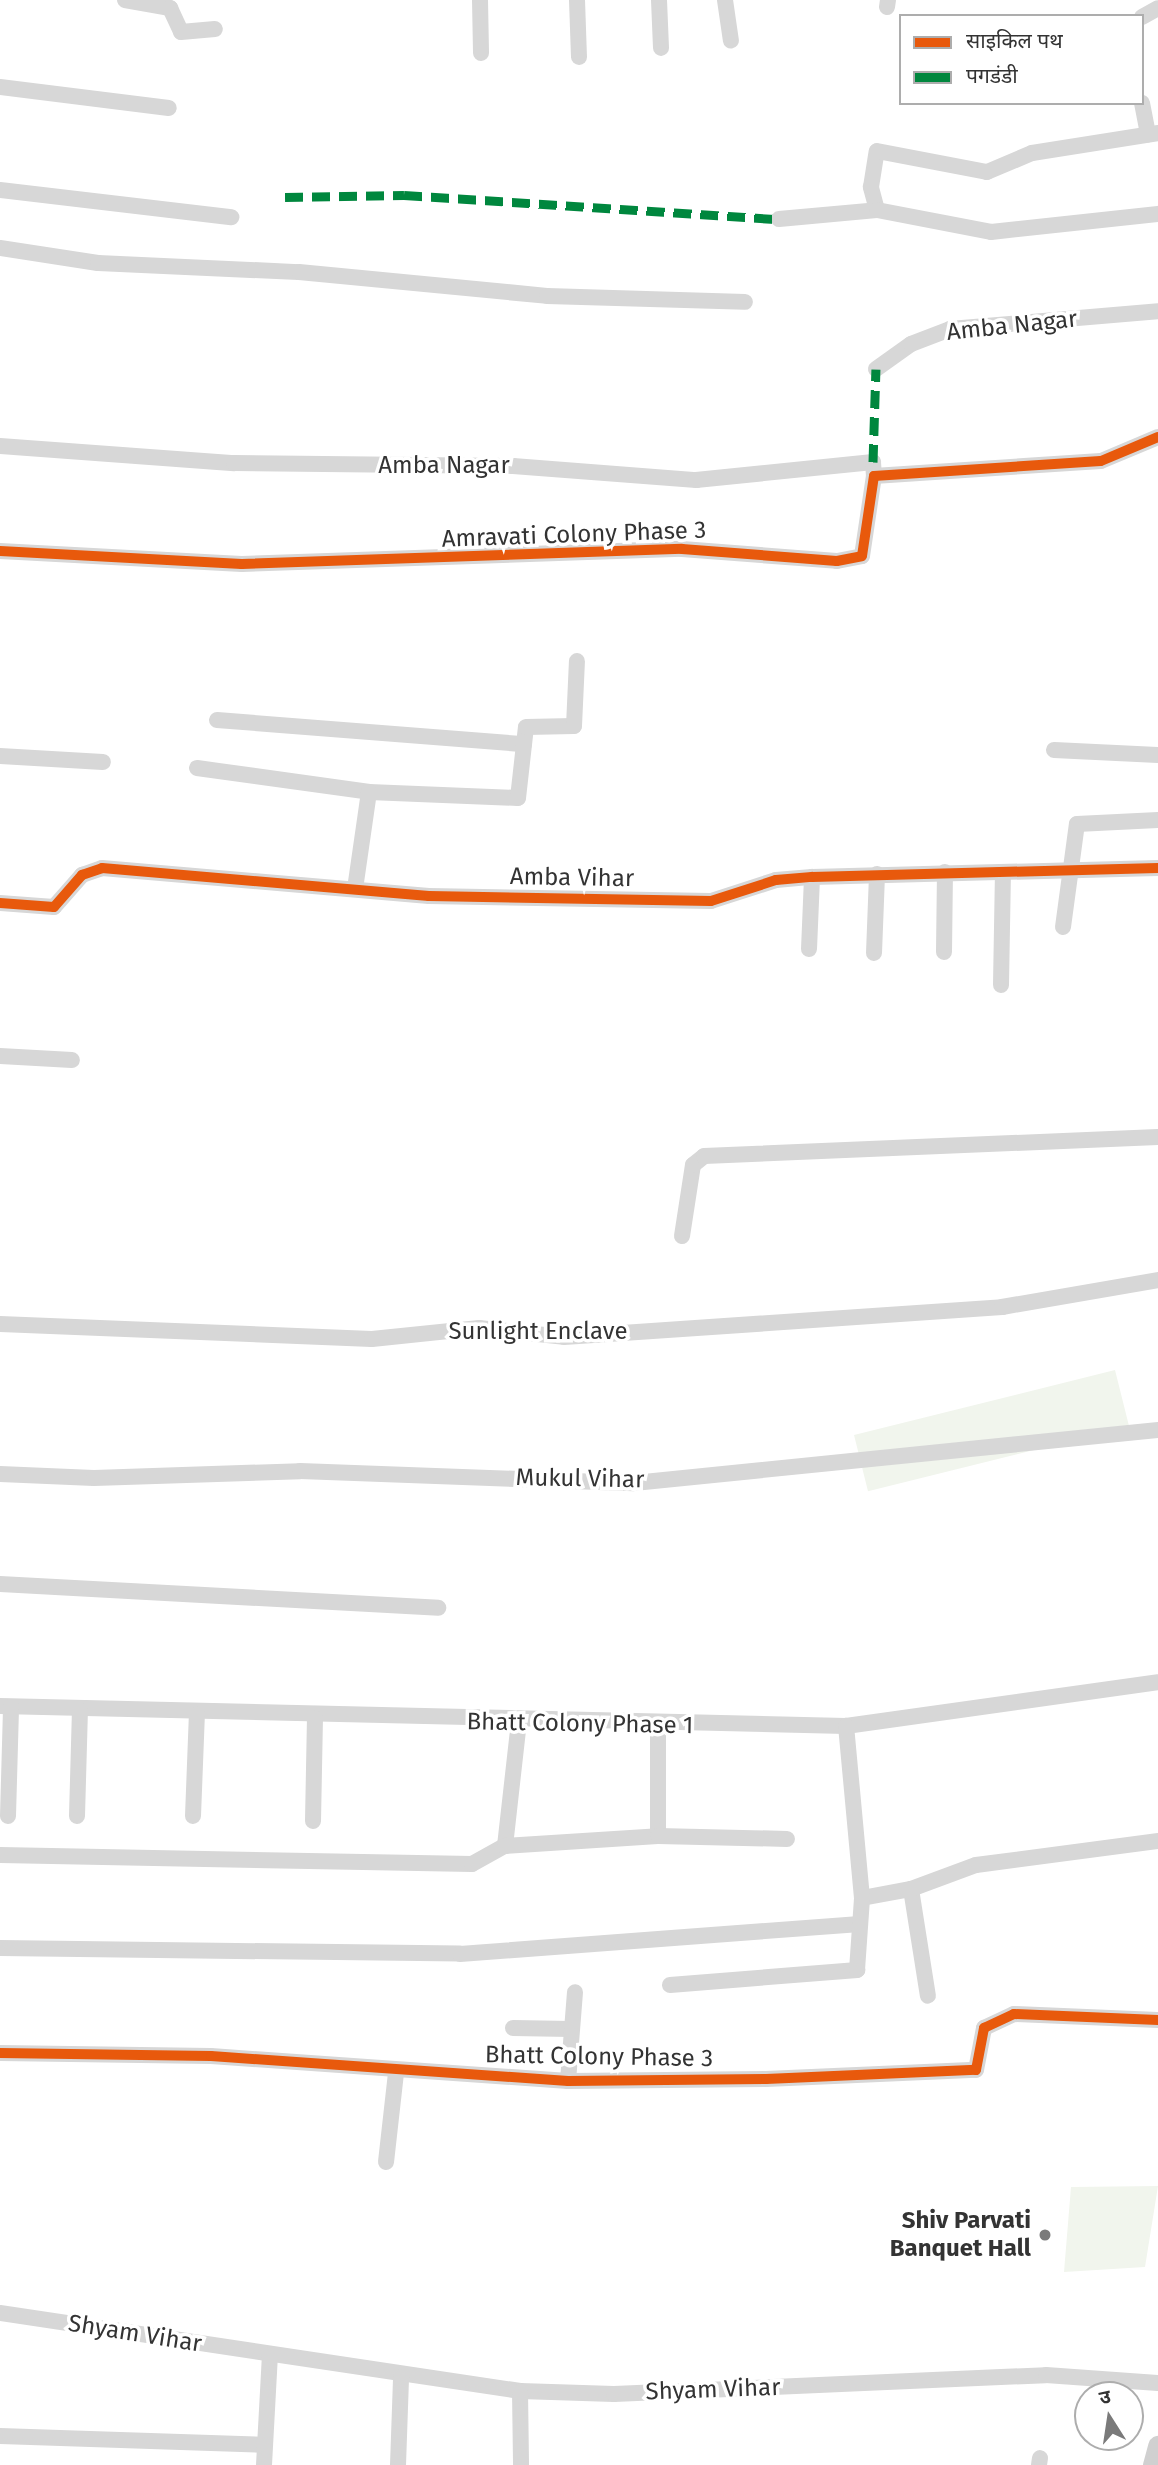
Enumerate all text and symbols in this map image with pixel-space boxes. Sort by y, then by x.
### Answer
legend [899,14,1144,105]
text: साइकिल पथ [966,28,1063,54]
text: पगडंडी [966,63,1018,89]
street label: Amba Nagar [945,305,1079,347]
street label: Amba Nagar [378,452,510,480]
street label: Amravati Colony Phase 3 [441,516,707,554]
street label: Amba Vihar [510,863,634,893]
street label: Sunlight Enclave [448,1318,628,1346]
street label: Mukul Vihar [515,1463,645,1495]
street label: Bhatt Colony Phase 1 [466,1708,694,1740]
street label: Bhatt Colony Phase 3 [485,2041,713,2073]
place label: Shiv Parvati Banquet Hall [890,2207,1031,2263]
marker: Shiv Parvati Banquet Hall [1037,2227,1053,2243]
street label: Shyam Vihar [66,2309,204,2359]
street label: Shyam Vihar [645,2373,781,2407]
north arrow [1074,2381,1144,2451]
text: उ [1097,2385,1113,2409]

